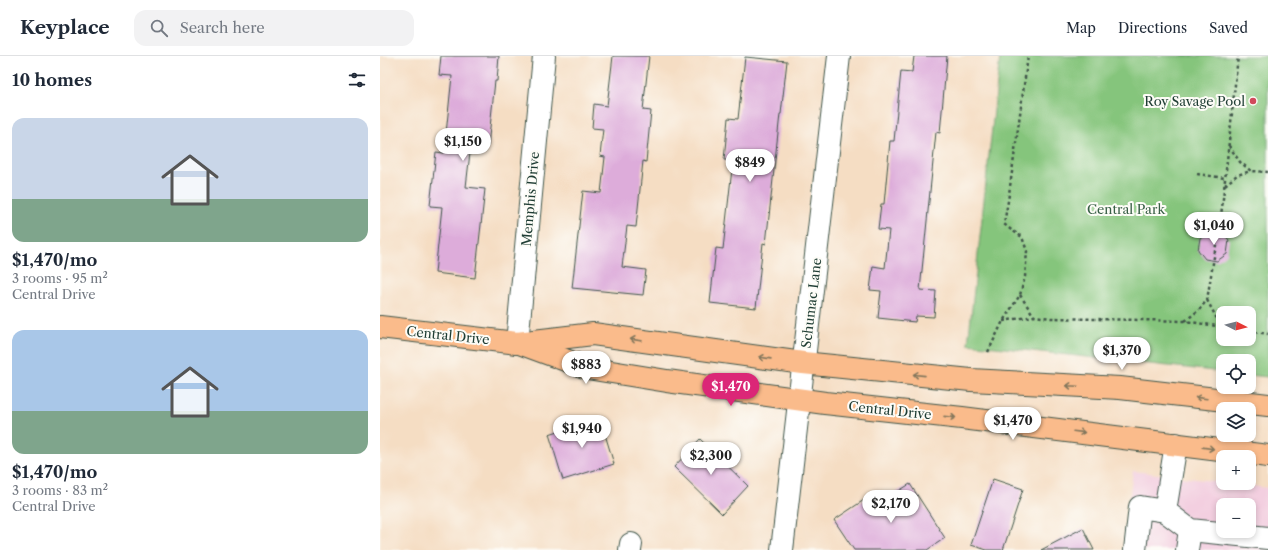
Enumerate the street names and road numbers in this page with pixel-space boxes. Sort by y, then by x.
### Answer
street label: Memphis Drive [518,151,542,247]
street label: Schumac Lane [798,257,824,349]
street label: Central Drive [406,323,490,347]
street label: Central Drive [848,398,932,422]

